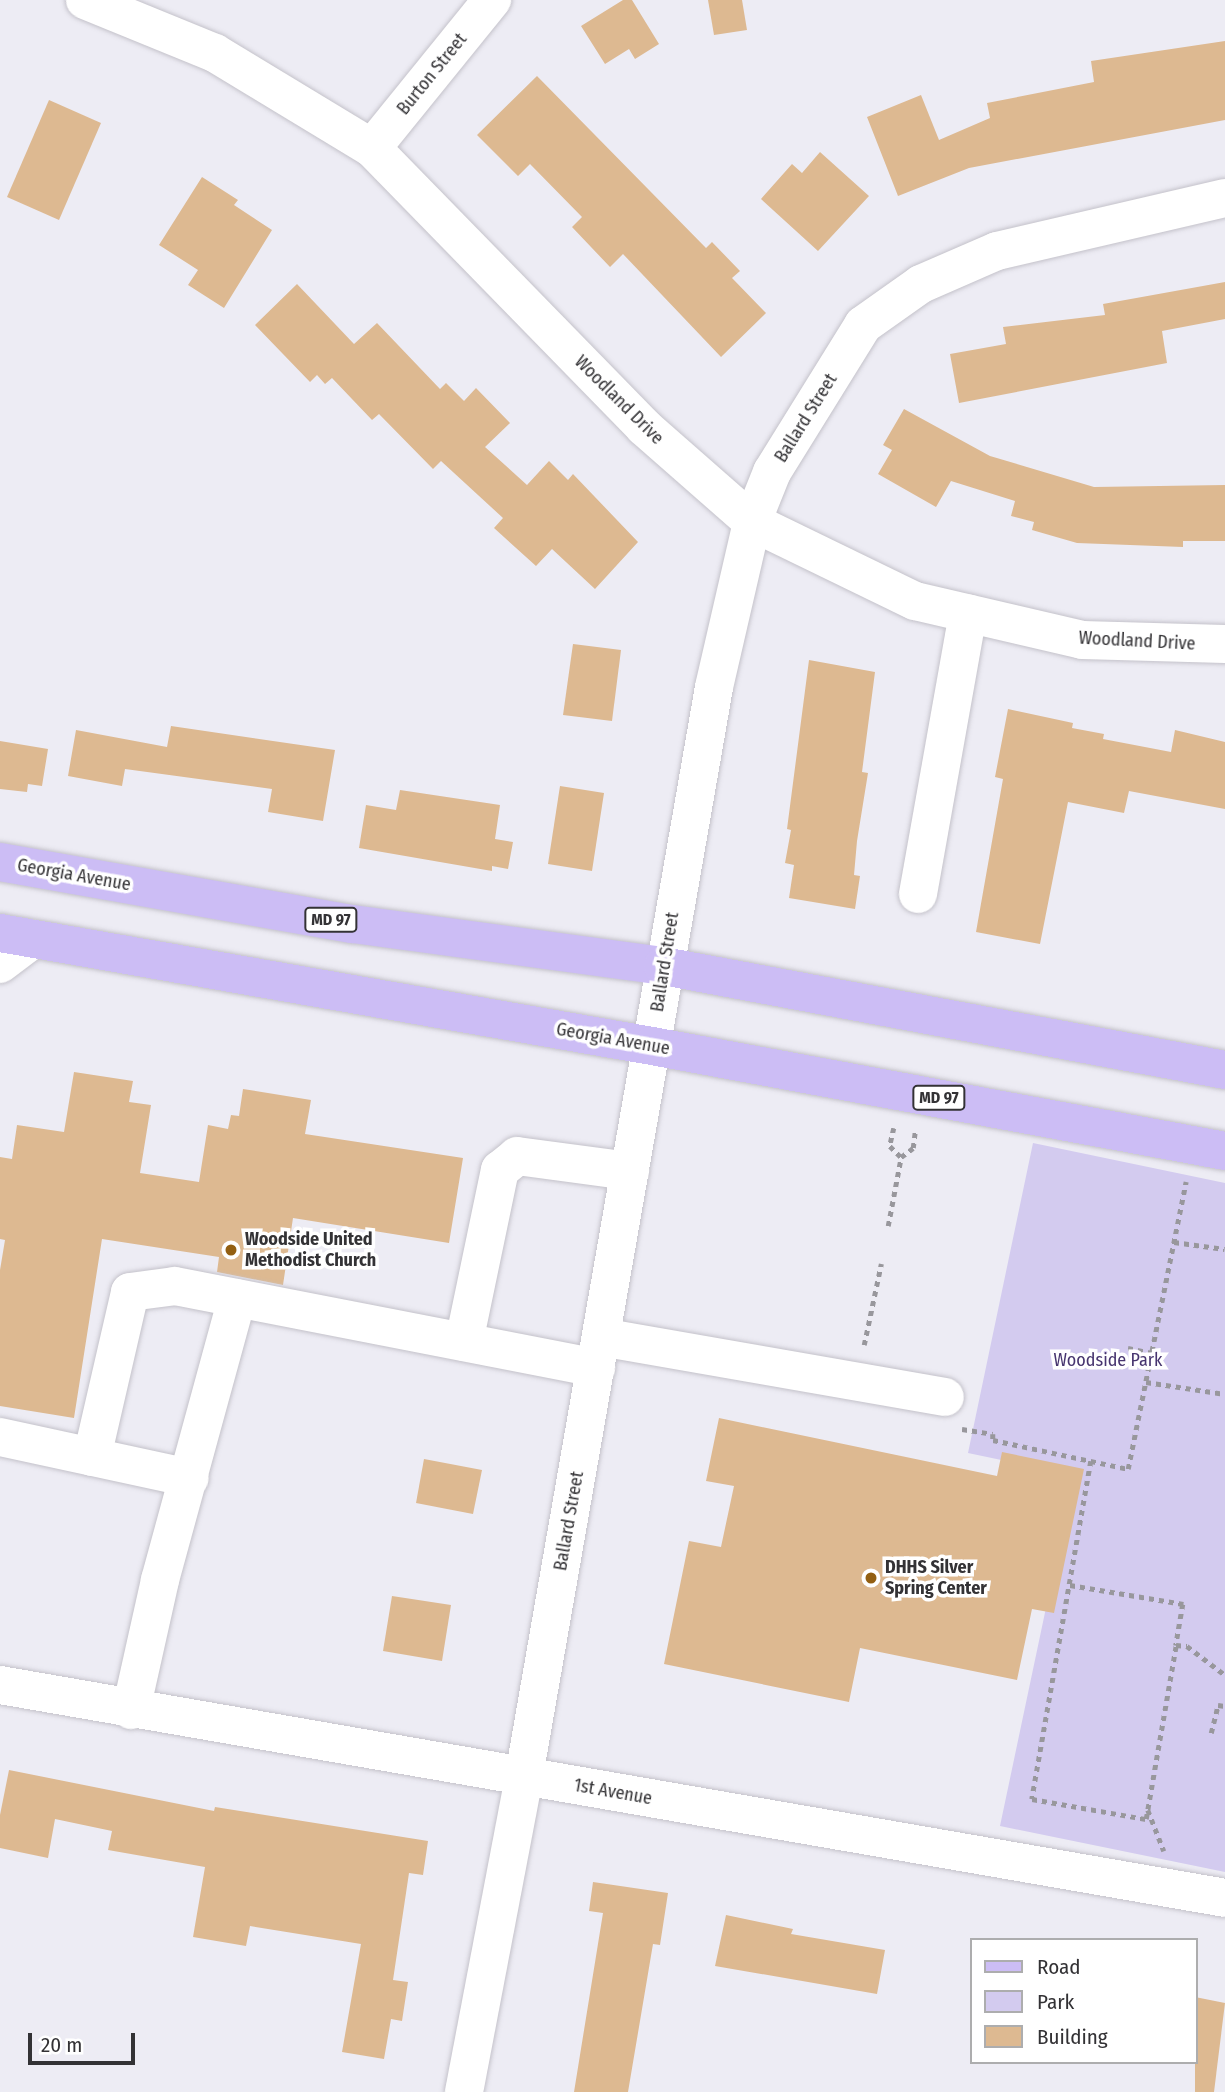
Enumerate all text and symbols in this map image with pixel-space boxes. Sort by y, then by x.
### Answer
street label: Burton Street [393,29,471,119]
street label: Woodland Drive [570,351,668,449]
street label: Ballard Street [770,370,842,466]
street label: Woodland Drive [1078,627,1196,655]
street label: Georgia Avenue [16,854,132,896]
road number: MD 97 [303,908,359,932]
street label: Ballard Street [646,911,684,1013]
street label: Georgia Avenue [555,1018,671,1060]
road number: MD 97 [911,1086,967,1110]
place label: Woodside United Methodist Church [245,1229,376,1272]
marker: Woodside United Methodist Church [223,1242,239,1258]
park label: Woodside Park [1054,1349,1162,1371]
street label: Ballard Street [550,1470,588,1572]
place label: DHHS Silver Spring Center [885,1557,987,1600]
marker: DHHS Silver Spring Center [863,1570,879,1586]
street label: 1st Avenue [572,1775,654,1809]
legend [970,1938,1197,2064]
text: Road [1037,1954,1081,1980]
text: Park [1037,1989,1074,2015]
scale bar [32,2018,138,2062]
text: Building [1037,2024,1108,2050]
text: 20 m [41,2032,82,2058]

